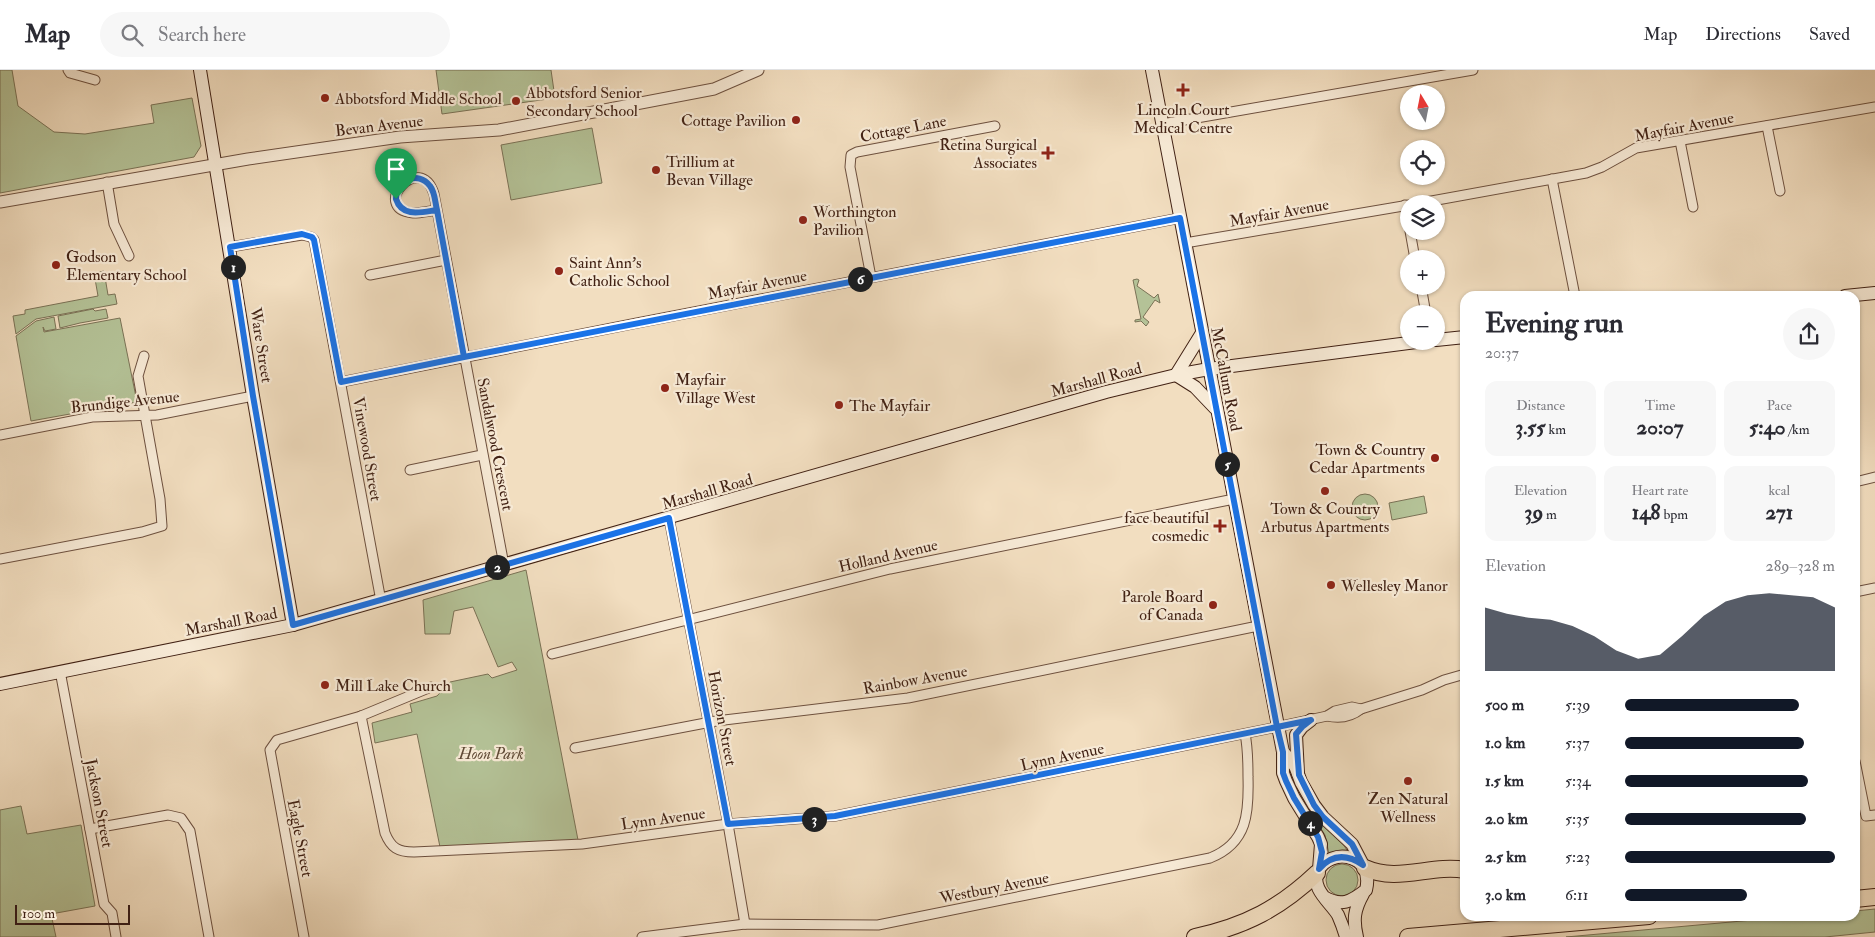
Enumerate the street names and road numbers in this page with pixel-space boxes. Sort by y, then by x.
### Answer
street label: Mayfair Avenue [1633,108,1736,146]
street label: Bevan Avenue [334,111,425,141]
street label: Cottage Lane [858,111,948,147]
street label: Mayfair Avenue [1228,194,1331,232]
street label: Mayfair Avenue [706,266,809,304]
street label: Ware Street [245,305,277,384]
street label: McCallum Road [1206,325,1246,433]
street label: Marshall Road [1049,358,1144,402]
street label: Sandalwood Crescent [472,376,518,512]
street label: Brundige Avenue [70,386,181,418]
street label: Vinewood Street [348,396,386,503]
street label: Marshall Road [660,469,755,514]
street label: Holland Avenue [837,535,940,577]
street label: Marshall Road [183,603,279,641]
street label: Rainbow Avenue [861,661,969,699]
street label: Horizon Street [703,669,741,767]
street label: Lynn Avenue [1019,738,1106,776]
street label: Jackson Street [79,756,117,849]
street label: Eagle Street [283,798,317,879]
street label: Lynn Avenue [620,803,707,835]
street label: Westbury Avenue [937,868,1051,909]

